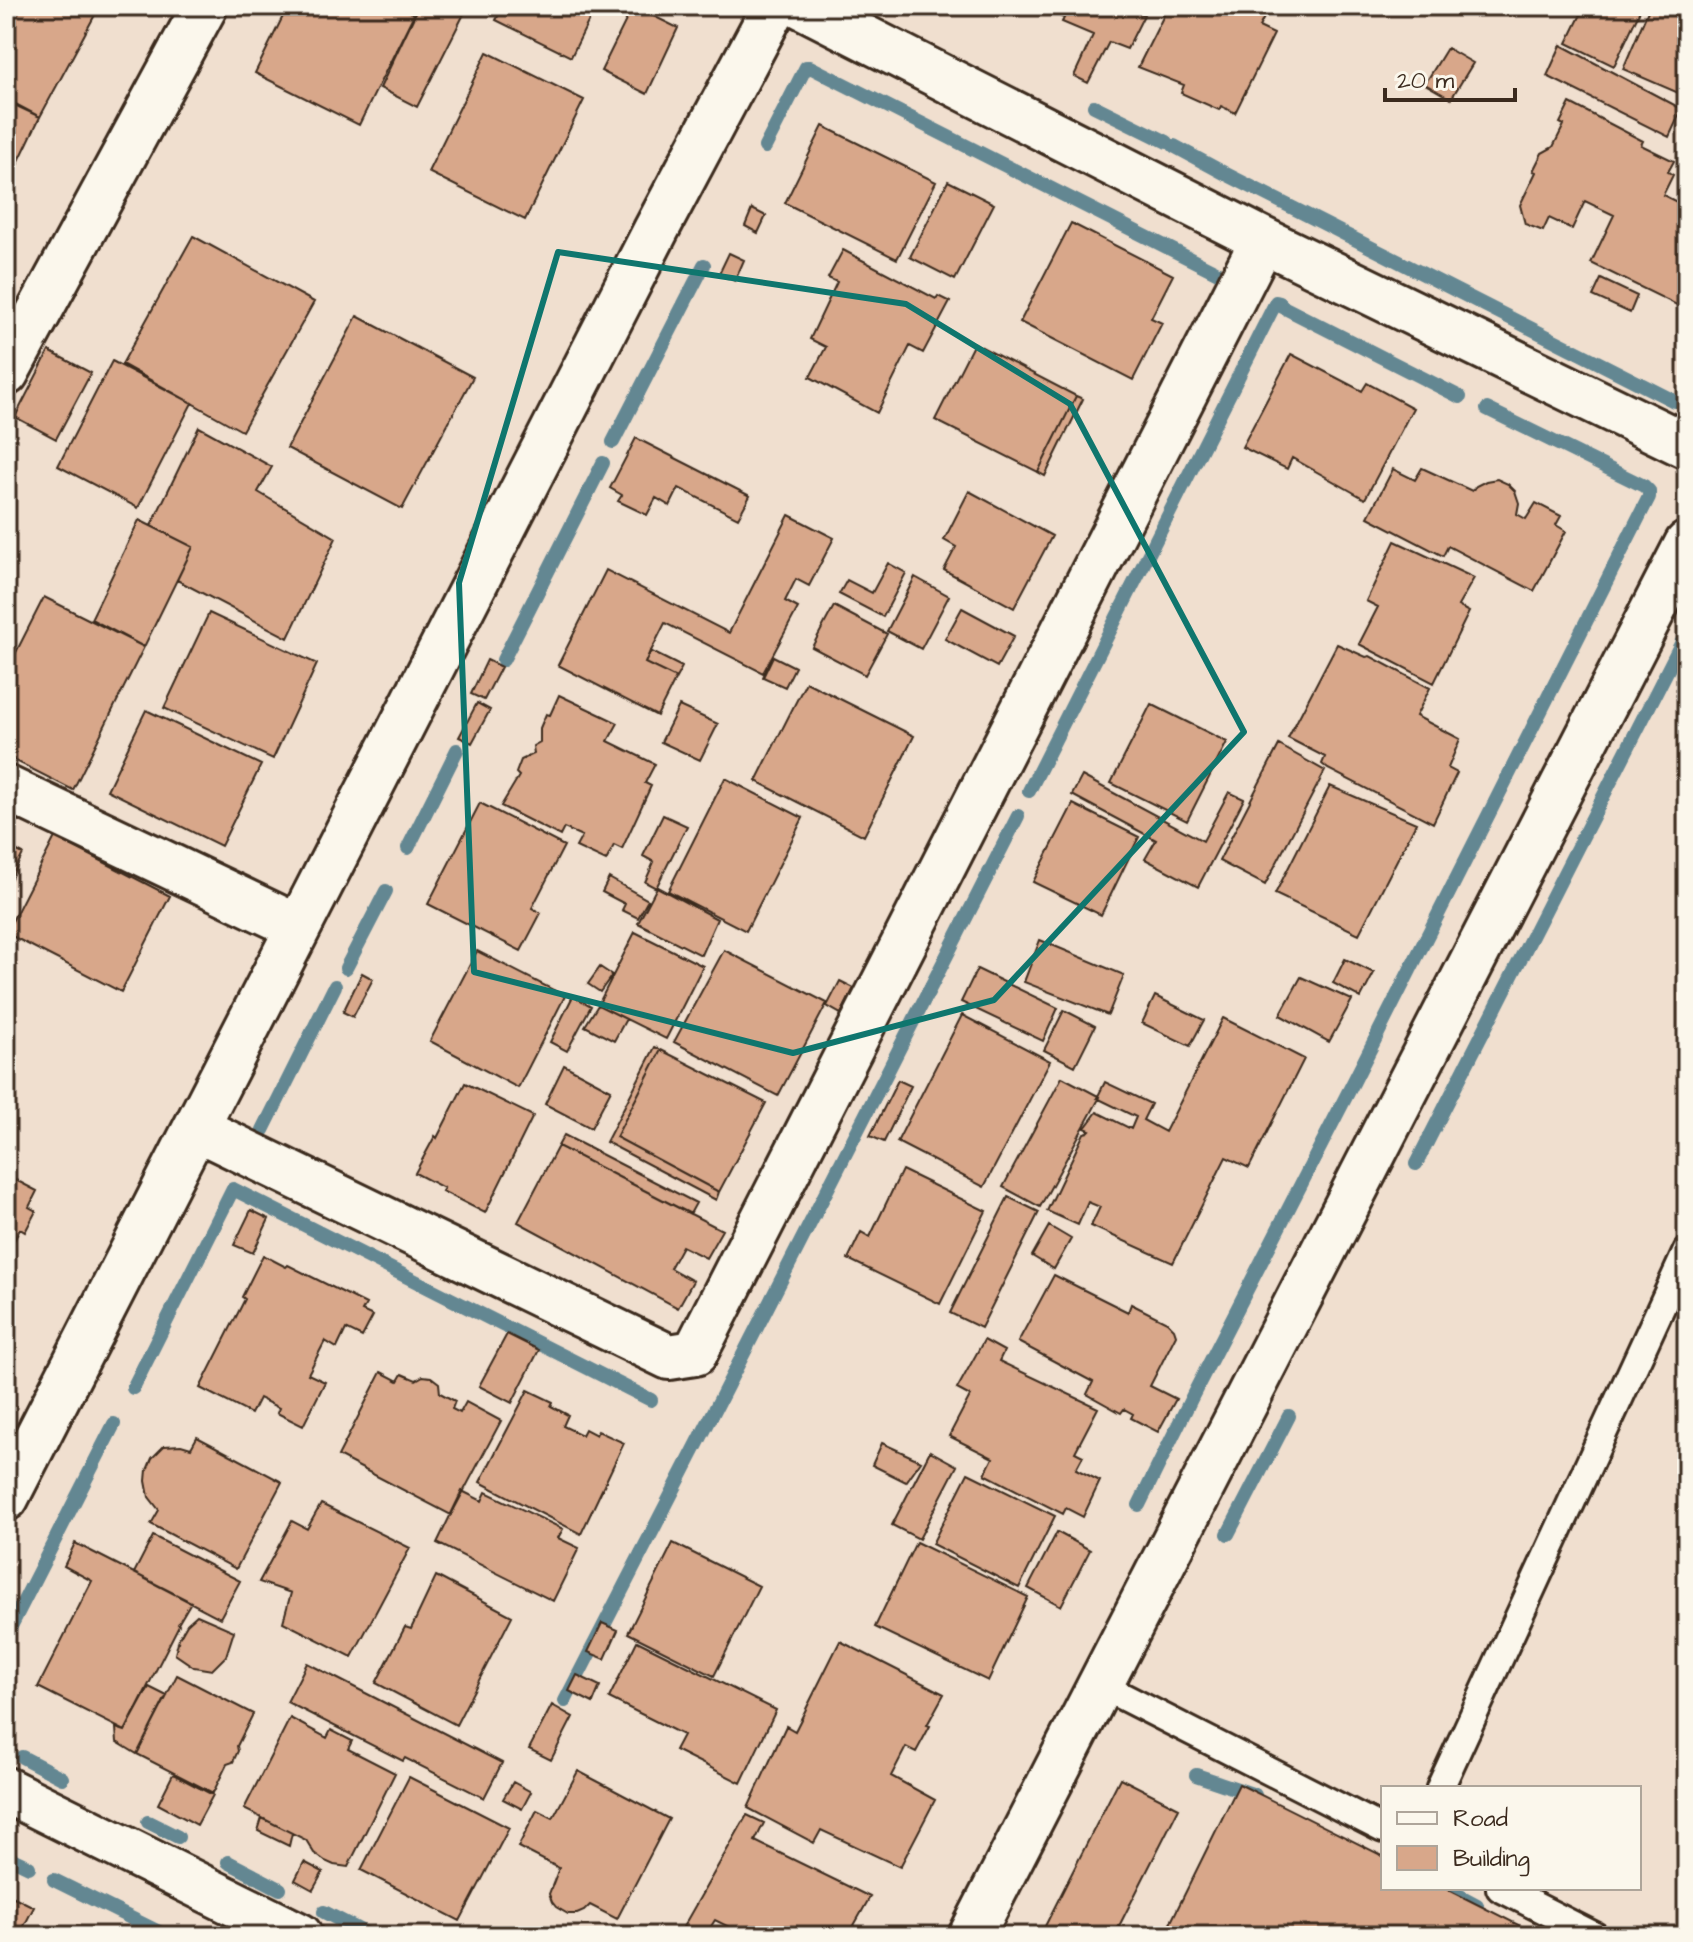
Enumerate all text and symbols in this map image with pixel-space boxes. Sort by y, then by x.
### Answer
scale bar [1385,52,1515,102]
text: 20 m [1397,64,1454,98]
legend [1381,1786,1641,1890]
text: Road [1453,1802,1508,1836]
text: Building [1453,1842,1530,1877]

